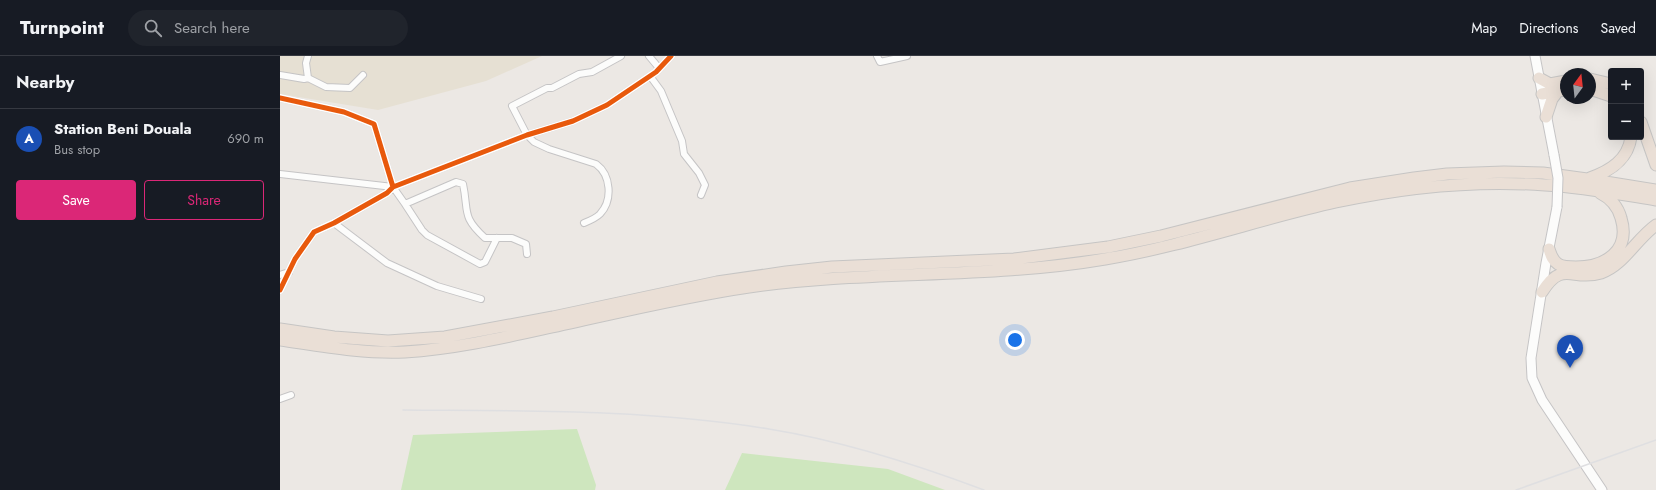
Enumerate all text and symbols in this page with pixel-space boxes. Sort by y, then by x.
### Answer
search box [128,10,408,46]
text: Turnpoint [20,14,104,41]
icon: search [142,17,164,39]
text: Search here [174,17,250,39]
text: Map [1471,18,1497,38]
text: Directions [1519,18,1579,38]
text: Saved [1601,18,1636,38]
north arrow [1560,68,1596,104]
map controls [1608,68,1644,140]
button: + [1608,68,1644,104]
text: Nearby [16,70,74,94]
button: − [1608,104,1644,140]
text: Station Beni Douala [54,118,192,140]
text: A [24,129,34,148]
text: 690 m [227,129,264,148]
text: Bus stop [54,140,100,159]
button: Save [16,180,136,220]
button: Share [144,180,264,220]
your location [1005,330,1025,350]
pin: A [1557,335,1583,368]

